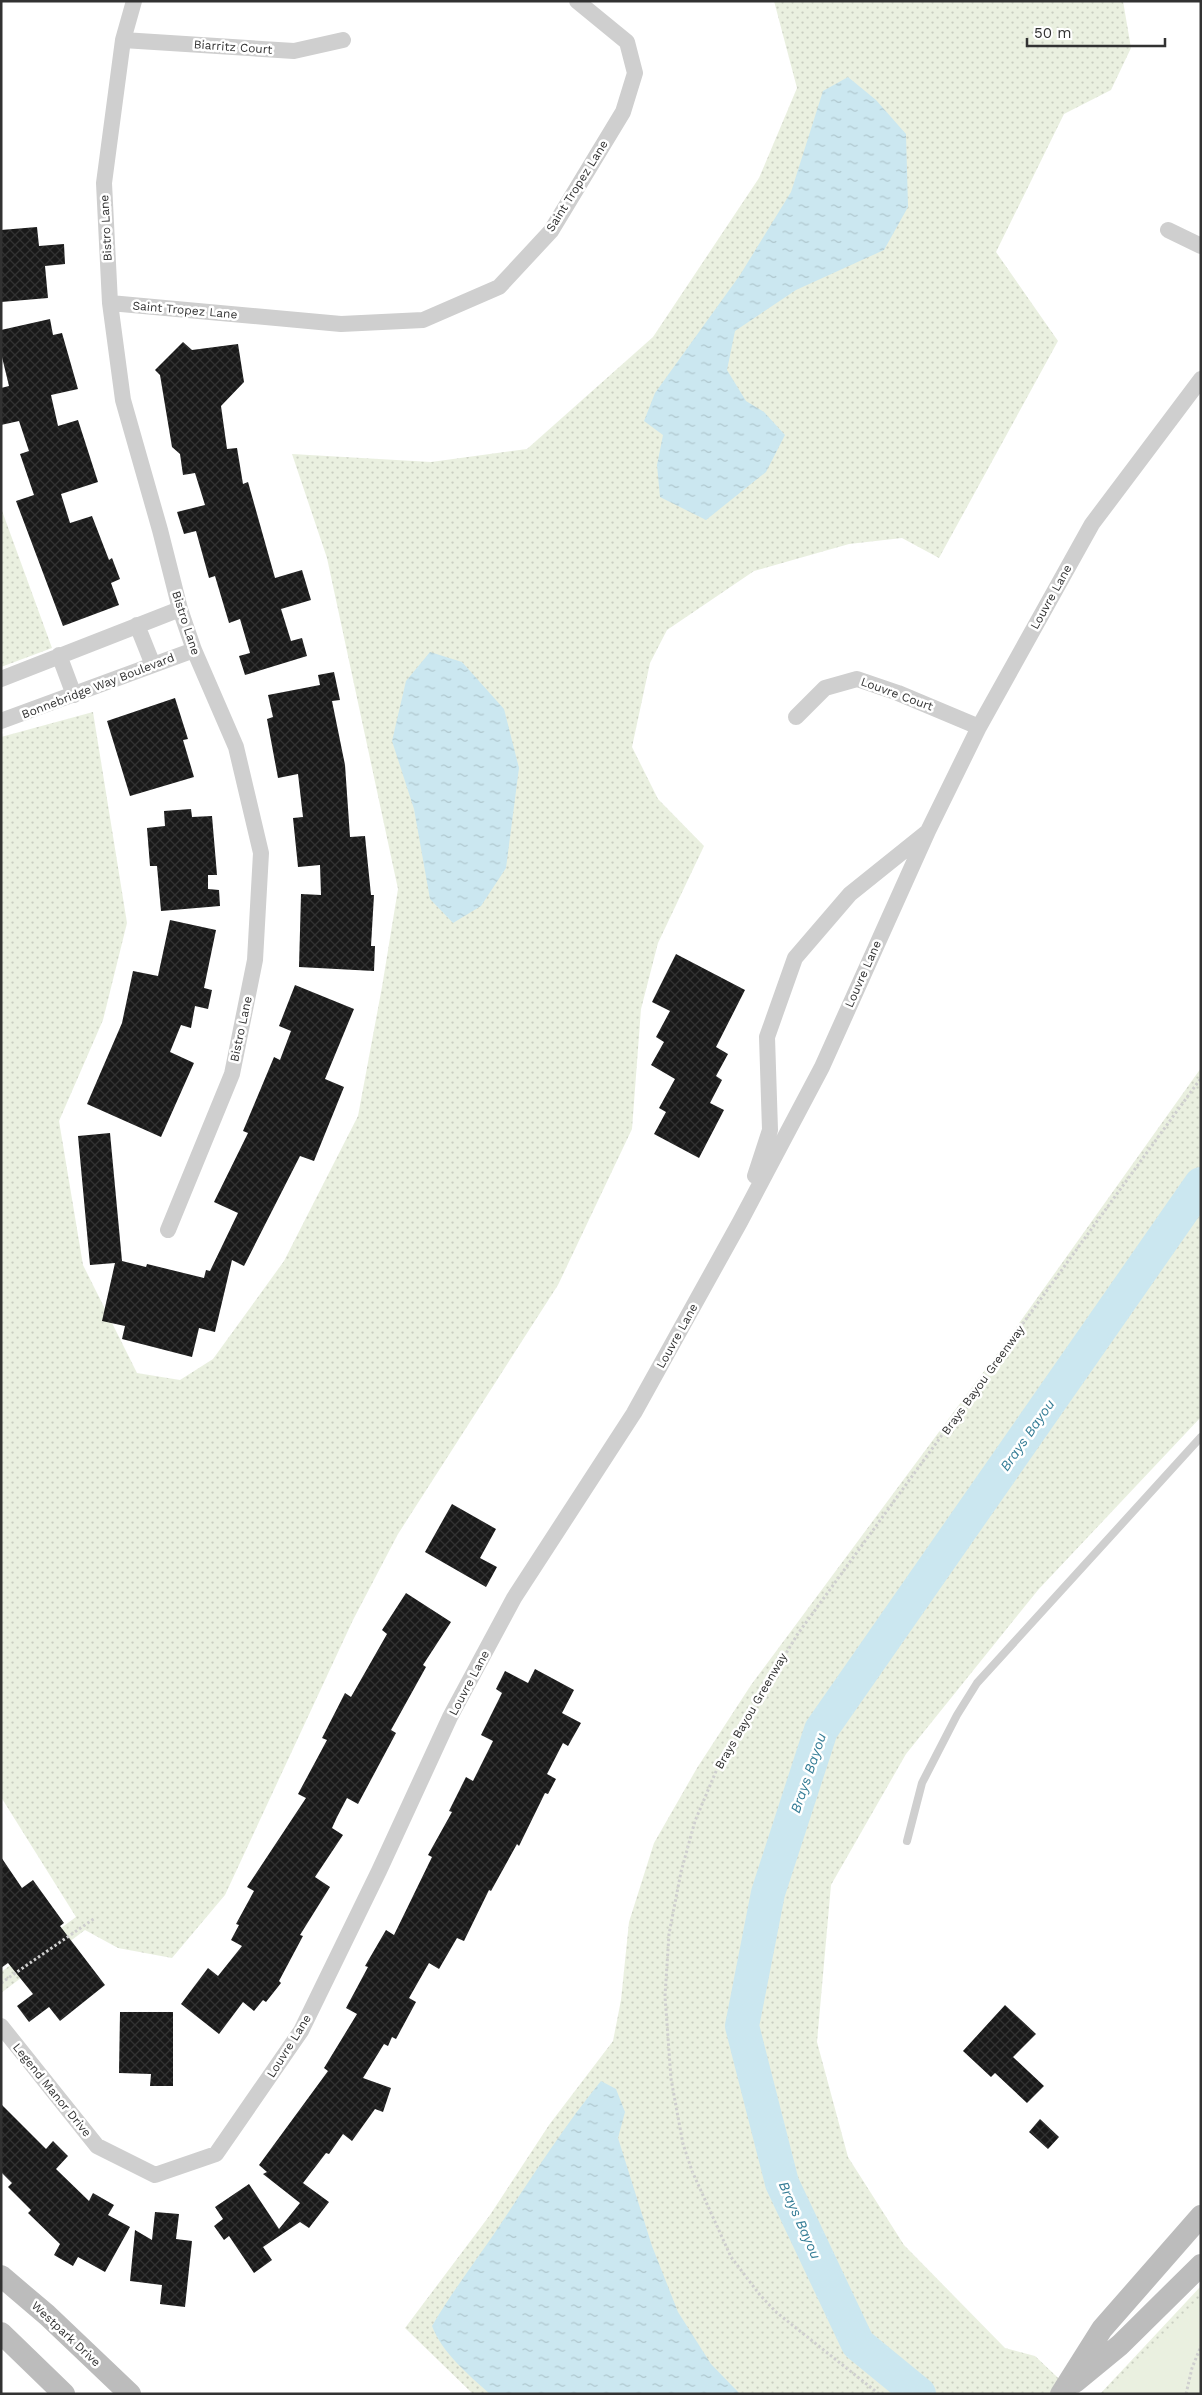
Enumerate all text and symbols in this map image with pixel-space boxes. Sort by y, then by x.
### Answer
scale bar [1027,15,1164,47]
text: 50 m [1034,24,1071,42]
street label: Biarritz Court [193,37,273,57]
street label: Saint Tropez Lane [543,138,611,234]
street label: Bistro Lane [97,194,115,262]
street label: Saint Tropez Lane [132,298,238,322]
street label: Louvre Lane [1027,562,1075,632]
street label: Bistro Lane [169,589,203,657]
street label: Bonnebridge Way Boulevard [20,650,176,722]
street label: Louvre Court [859,674,935,714]
street label: Louvre Lane [842,938,884,1010]
street label: Bistro Lane [227,995,255,1063]
street label: Louvre Lane [653,1301,701,1371]
street label: Brays Bayou Greenway [938,1322,1028,1438]
water label: Brays Bayou [996,1396,1058,1474]
street label: Louvre Lane [446,1648,492,1718]
street label: Brays Bayou Greenway [712,1650,790,1772]
water label: Brays Bayou [787,1731,829,1815]
street label: Louvre Lane [264,2012,314,2080]
street label: Legend Manor Drive [10,2040,94,2140]
water label: Brays Bayou [776,2179,824,2261]
street label: Westpark Drive [29,2298,103,2370]

